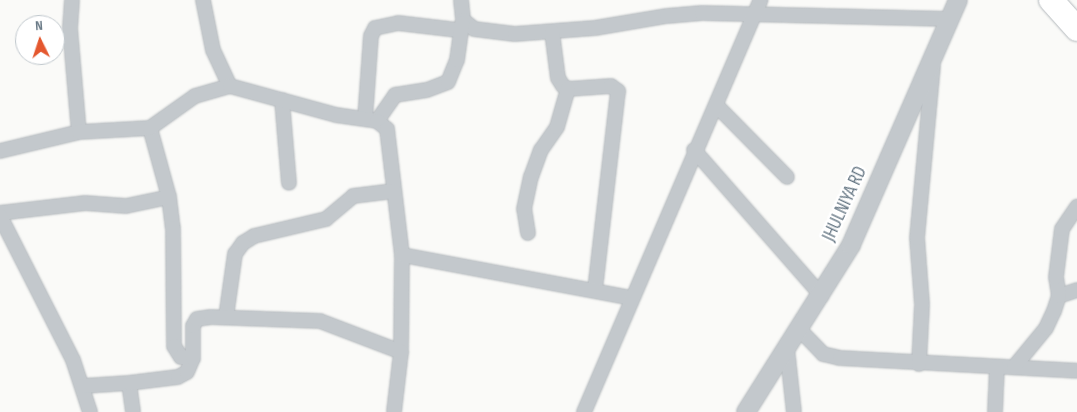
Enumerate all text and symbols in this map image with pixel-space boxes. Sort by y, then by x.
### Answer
north arrow [15,15,65,65]
text: N [35,17,43,34]
street label: JHULNIYA RD [818,163,872,245]

